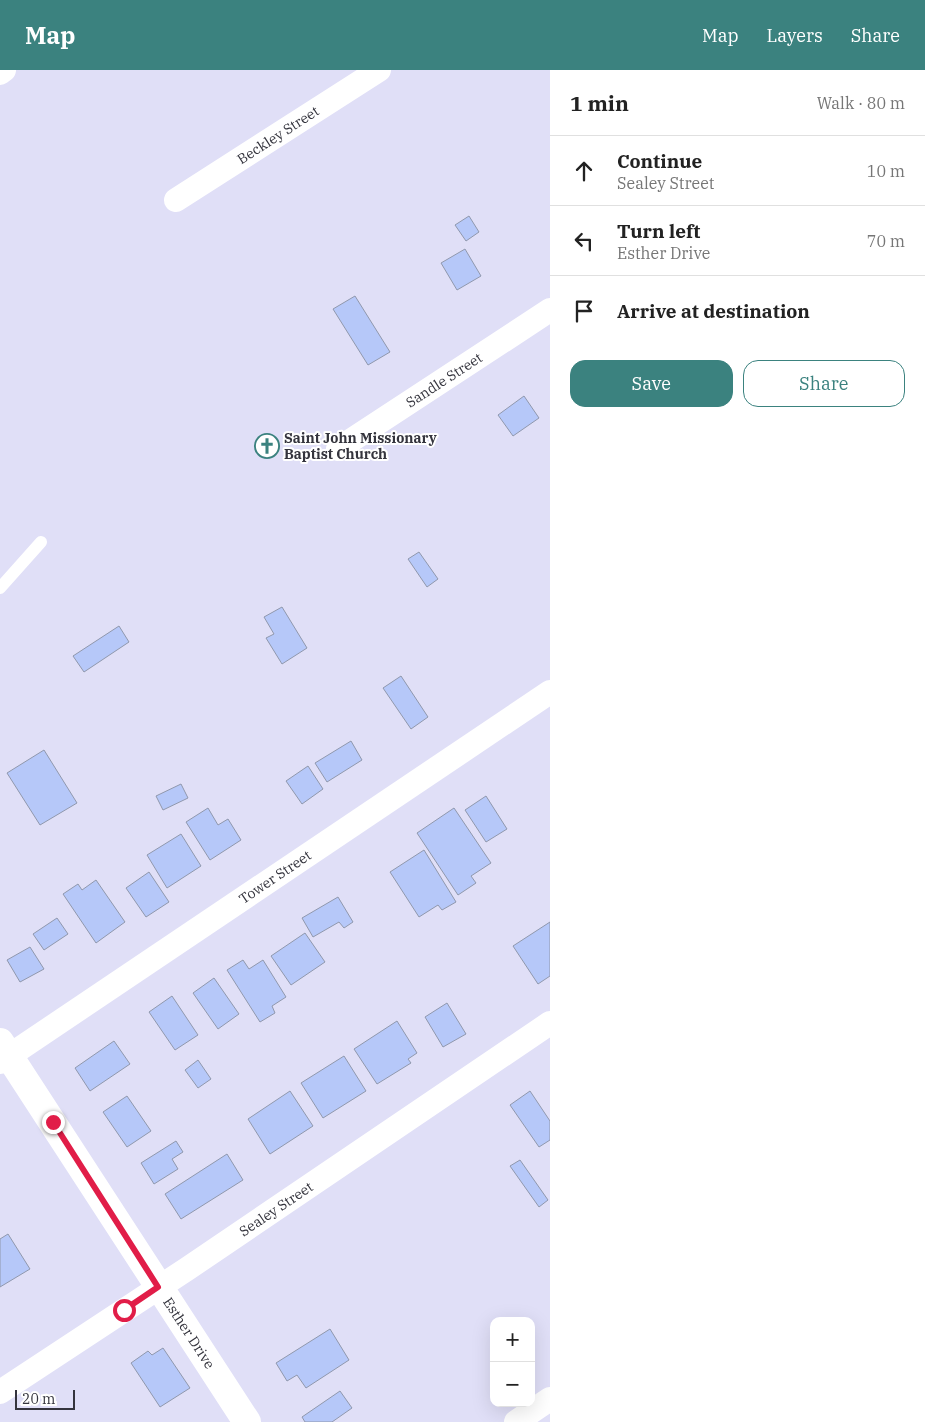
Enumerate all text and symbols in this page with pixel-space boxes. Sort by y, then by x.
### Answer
text: Map [25,19,75,51]
text: Map [702,24,739,47]
text: Layers [767,24,823,47]
text: Share [851,24,900,47]
text: 1 min [570,89,629,117]
text: Walk · 80 m [817,93,905,113]
street label: Beckley Street [234,102,322,168]
text: Continue [617,149,702,173]
icon: ahead [570,157,598,185]
text: 10 m [867,161,905,181]
text: Sealey Street [617,173,714,193]
text: Turn left [617,219,700,243]
icon: left [570,227,598,255]
text: 70 m [867,231,905,251]
text: Esther Drive [617,243,710,263]
icon: arrive [570,297,598,325]
text: Arrive at destination [617,299,810,323]
street label: Sandle Street [402,349,486,411]
button: Save [570,360,733,407]
button: Share [743,360,905,407]
place label: Saint John Missionary Baptist Church [284,429,437,463]
church icon: Saint John Missionary Baptist Church [254,433,280,459]
street label: Tower Street [235,846,315,908]
route end [42,1111,65,1134]
street label: Sealey Street [236,1178,316,1240]
street label: Esther Drive [159,1294,219,1372]
route start [113,1299,136,1322]
map controls [490,1317,535,1407]
button: + [490,1317,535,1362]
button: − [490,1362,535,1407]
scale bar [15,1387,75,1410]
text: 20 m [22,1390,55,1408]

